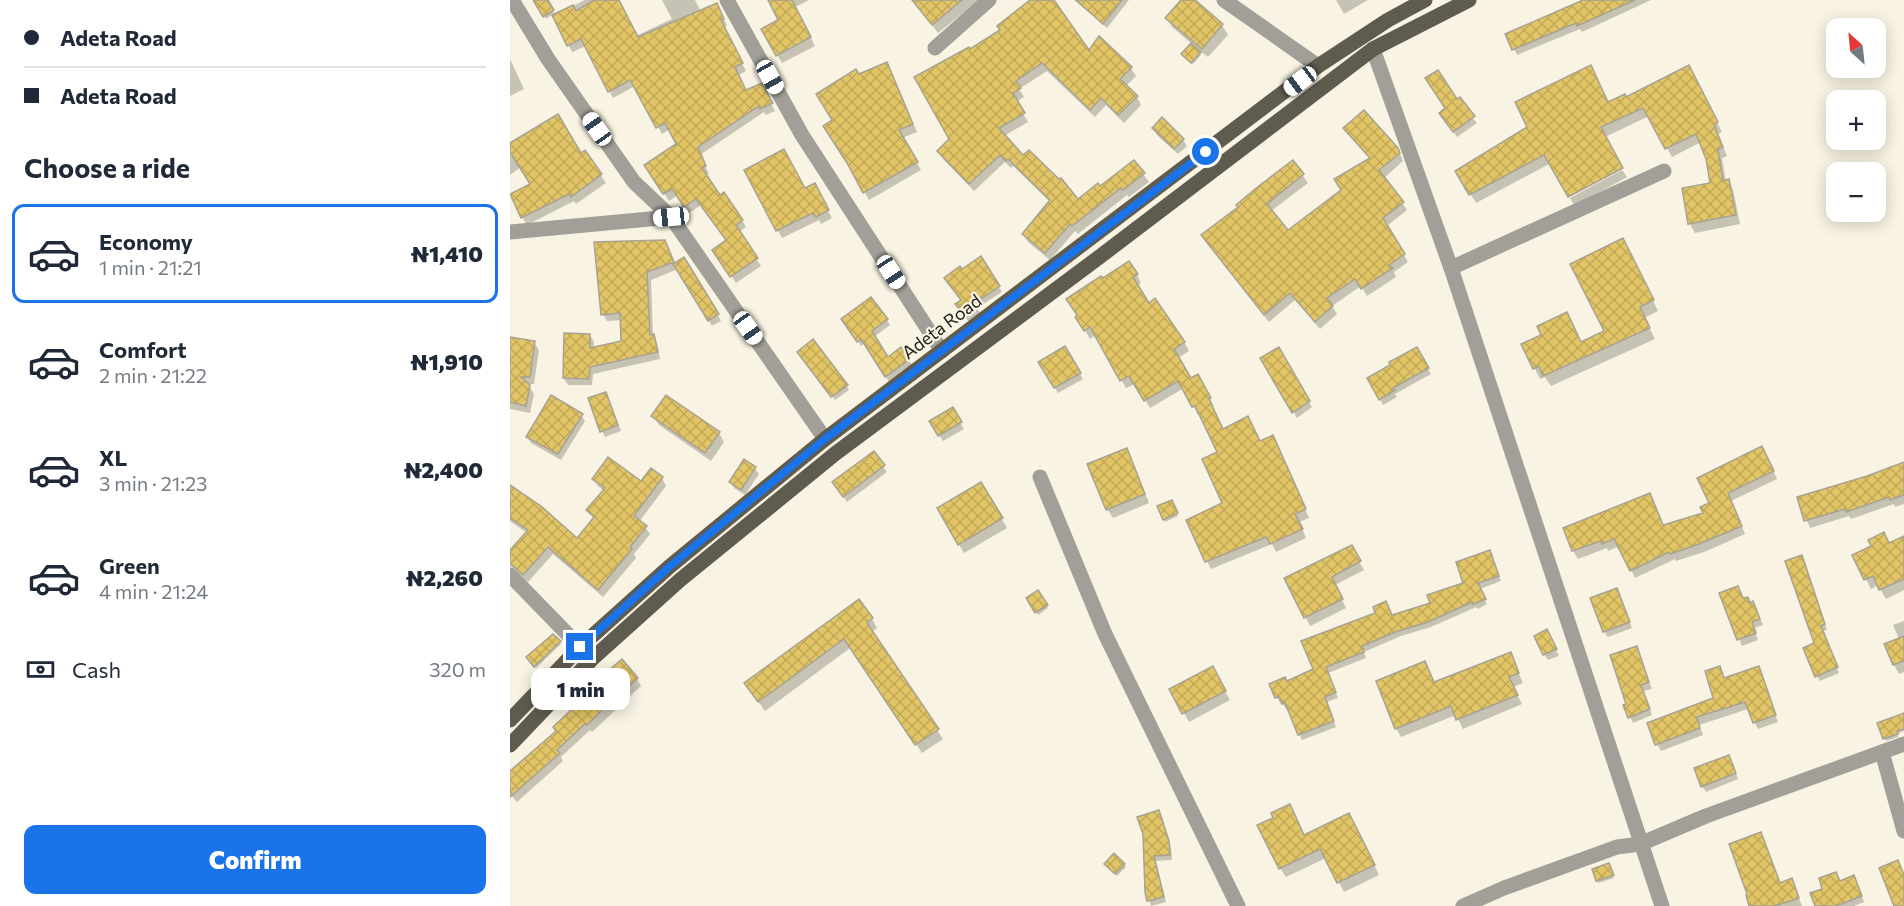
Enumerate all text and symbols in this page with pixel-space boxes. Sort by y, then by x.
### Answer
north arrow [1826,18,1886,78]
map controls [1826,18,1886,222]
text: Adeta Road [60,24,177,51]
car [753,57,787,97]
car [1280,63,1320,99]
text: Adeta Road [60,82,177,109]
button: + [1826,90,1886,150]
car [579,109,615,149]
route start [1192,138,1219,165]
text: Choose a ride [24,151,190,184]
button: − [1826,162,1886,222]
car [652,206,690,228]
icon: car [27,227,81,281]
text: Economy [99,228,193,255]
text: ₦1,410 [411,240,483,267]
car [874,252,908,292]
text: 1 min · 21:21 [99,255,202,279]
street label: Adeta Road [897,289,986,363]
car [730,308,766,348]
icon: car [27,335,81,389]
text: Comfort [99,336,187,363]
text: ₦1,910 [410,348,483,375]
text: 2 min · 21:22 [99,363,207,387]
icon: car [27,443,81,497]
text: XL [99,444,127,471]
text: ₦2,400 [403,456,483,483]
text: 3 min · 21:23 [99,471,208,495]
icon: car [27,551,81,605]
text: Green [99,552,160,579]
text: ₦2,260 [406,564,483,591]
text: 4 min · 21:24 [99,579,208,603]
route end [566,633,593,660]
icon: cash [24,653,57,686]
text: Cash [72,656,121,683]
text: 320 m [429,657,486,681]
callout: 1 min [530,668,629,710]
text: 1 min [556,677,605,701]
button: Confirm [24,825,486,894]

